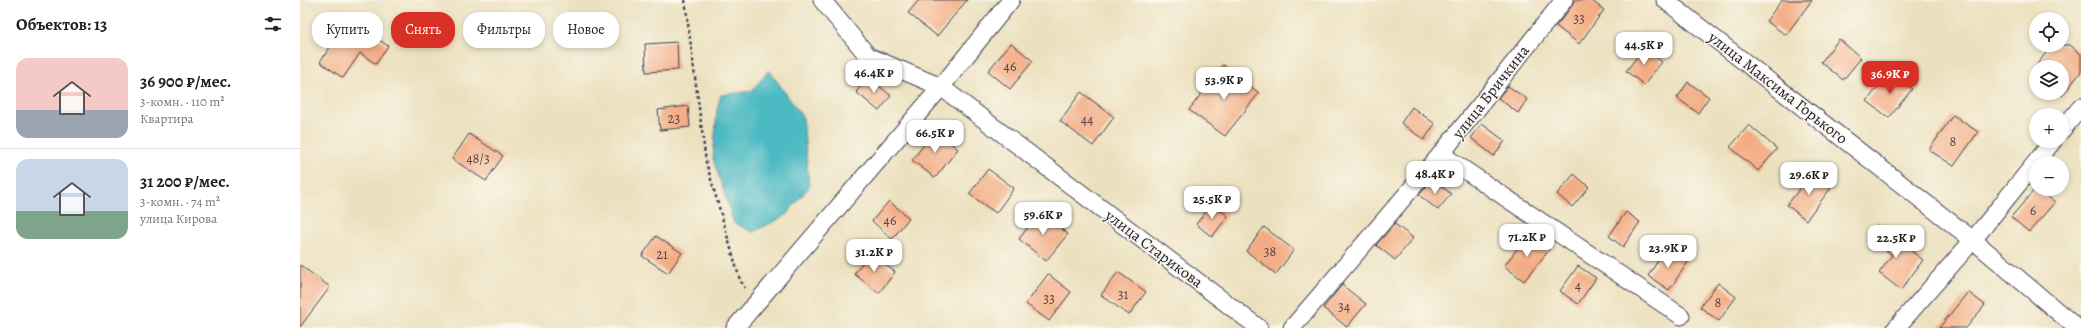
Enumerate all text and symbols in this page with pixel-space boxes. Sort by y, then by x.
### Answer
house number: 33 [1573,9,1585,28]
chip: Купить [312,12,383,48]
chip: Снять [391,12,455,48]
chip: Фильтры [463,12,545,48]
chip: Новое [553,12,619,48]
map controls [2029,12,2069,196]
button: locate [2029,12,2069,52]
text: Объектов: 13 [16,13,107,36]
icon: filters [262,13,284,35]
street label: улица Максима Горького [1703,26,1852,149]
pin: 44.5K ₽ [1607,32,1681,66]
text: 44.5K ₽ [1625,36,1663,53]
street label: улица Бричкина [1447,40,1535,144]
house number: 46 [1004,57,1016,76]
pin: 46.4K ₽ [837,60,911,94]
button: layers [2029,60,2069,100]
pin: 36.9K ₽ [1853,61,1927,95]
text: 46.4K ₽ [854,64,894,81]
text: 36.9K ₽ [1871,65,1909,82]
pin: 53.9K ₽ [1187,67,1261,101]
text: 36 900 ₽/мес. [140,70,231,93]
text: 53.9K ₽ [1205,71,1243,88]
icon: home [48,74,96,122]
text: 3-комн. · 110 m² [140,93,225,110]
button: + [2029,108,2069,148]
house number: 23 [668,109,680,128]
text: Квартира [140,110,194,127]
house number: 44 [1081,110,1093,129]
pin: 66.5K ₽ [898,120,972,154]
text: 66.5K ₽ [916,124,954,141]
house number: 8 [1950,132,1957,151]
house number: 48/3 [466,149,490,168]
button: − [2029,156,2069,196]
pin: 48.4K ₽ [1398,161,1472,195]
pin: 29.6K ₽ [1772,162,1846,196]
text: 48.4K ₽ [1415,165,1455,182]
text: 29.6K ₽ [1789,166,1829,183]
text: 31 200 ₽/мес. [140,170,230,193]
icon: home [48,175,96,223]
pin: 25.5K ₽ [1175,186,1249,220]
text: 25.5K ₽ [1193,190,1231,207]
text: 3-комн. · 74 m² [140,193,220,210]
house number: 6 [2030,201,2036,220]
pin: 59.6K ₽ [1006,202,1080,236]
street label: улица Старикова [1100,204,1208,293]
text: 59.6K ₽ [1024,206,1062,223]
text: улица Кирова [140,210,217,227]
house number: 46 [884,211,896,230]
pin: 71.2K ₽ [1490,224,1564,258]
pin: 22.5K ₽ [1859,225,1933,259]
text: 71.2K ₽ [1508,228,1546,245]
text: 22.5K ₽ [1876,229,1916,246]
pin: 23.9K ₽ [1631,235,1705,269]
pin: 31.2K ₽ [837,239,911,273]
text: 23.9K ₽ [1649,239,1687,256]
house number: 38 [1264,242,1277,261]
text: 31.2K ₽ [855,243,893,260]
house number: 21 [656,245,668,264]
house number: 4 [1575,276,1581,295]
house number: 31 [1118,285,1129,304]
house number: 33 [1043,289,1055,308]
house number: 8 [1715,293,1722,312]
house number: 34 [1338,297,1350,316]

